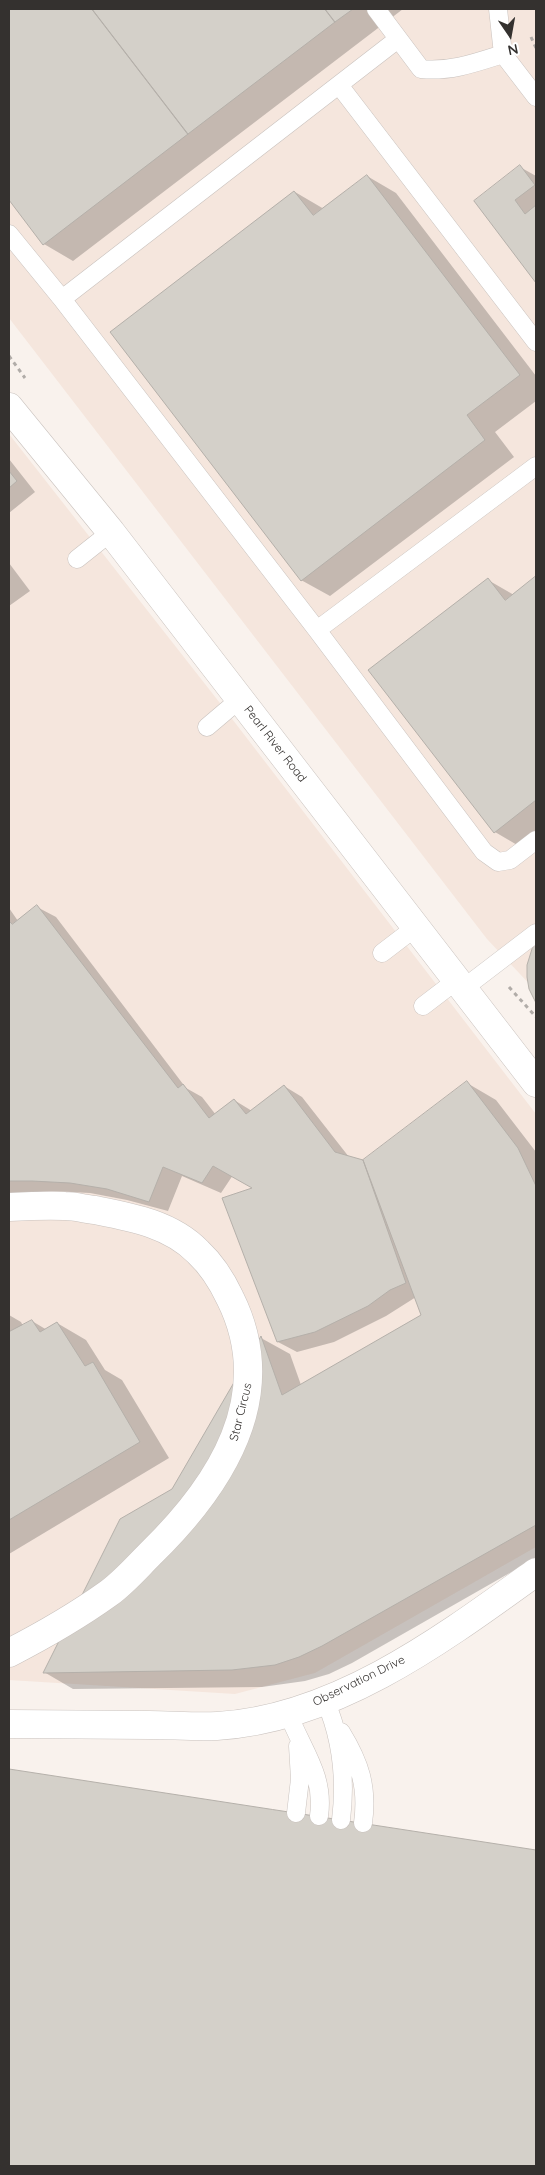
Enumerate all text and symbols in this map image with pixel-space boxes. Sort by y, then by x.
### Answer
north arrow [485,10,535,60]
text: N [506,40,520,60]
street label: Pearl River Road [241,703,309,785]
street label: Star Circus [227,1381,255,1443]
street label: Observation Drive [311,1652,407,1710]

